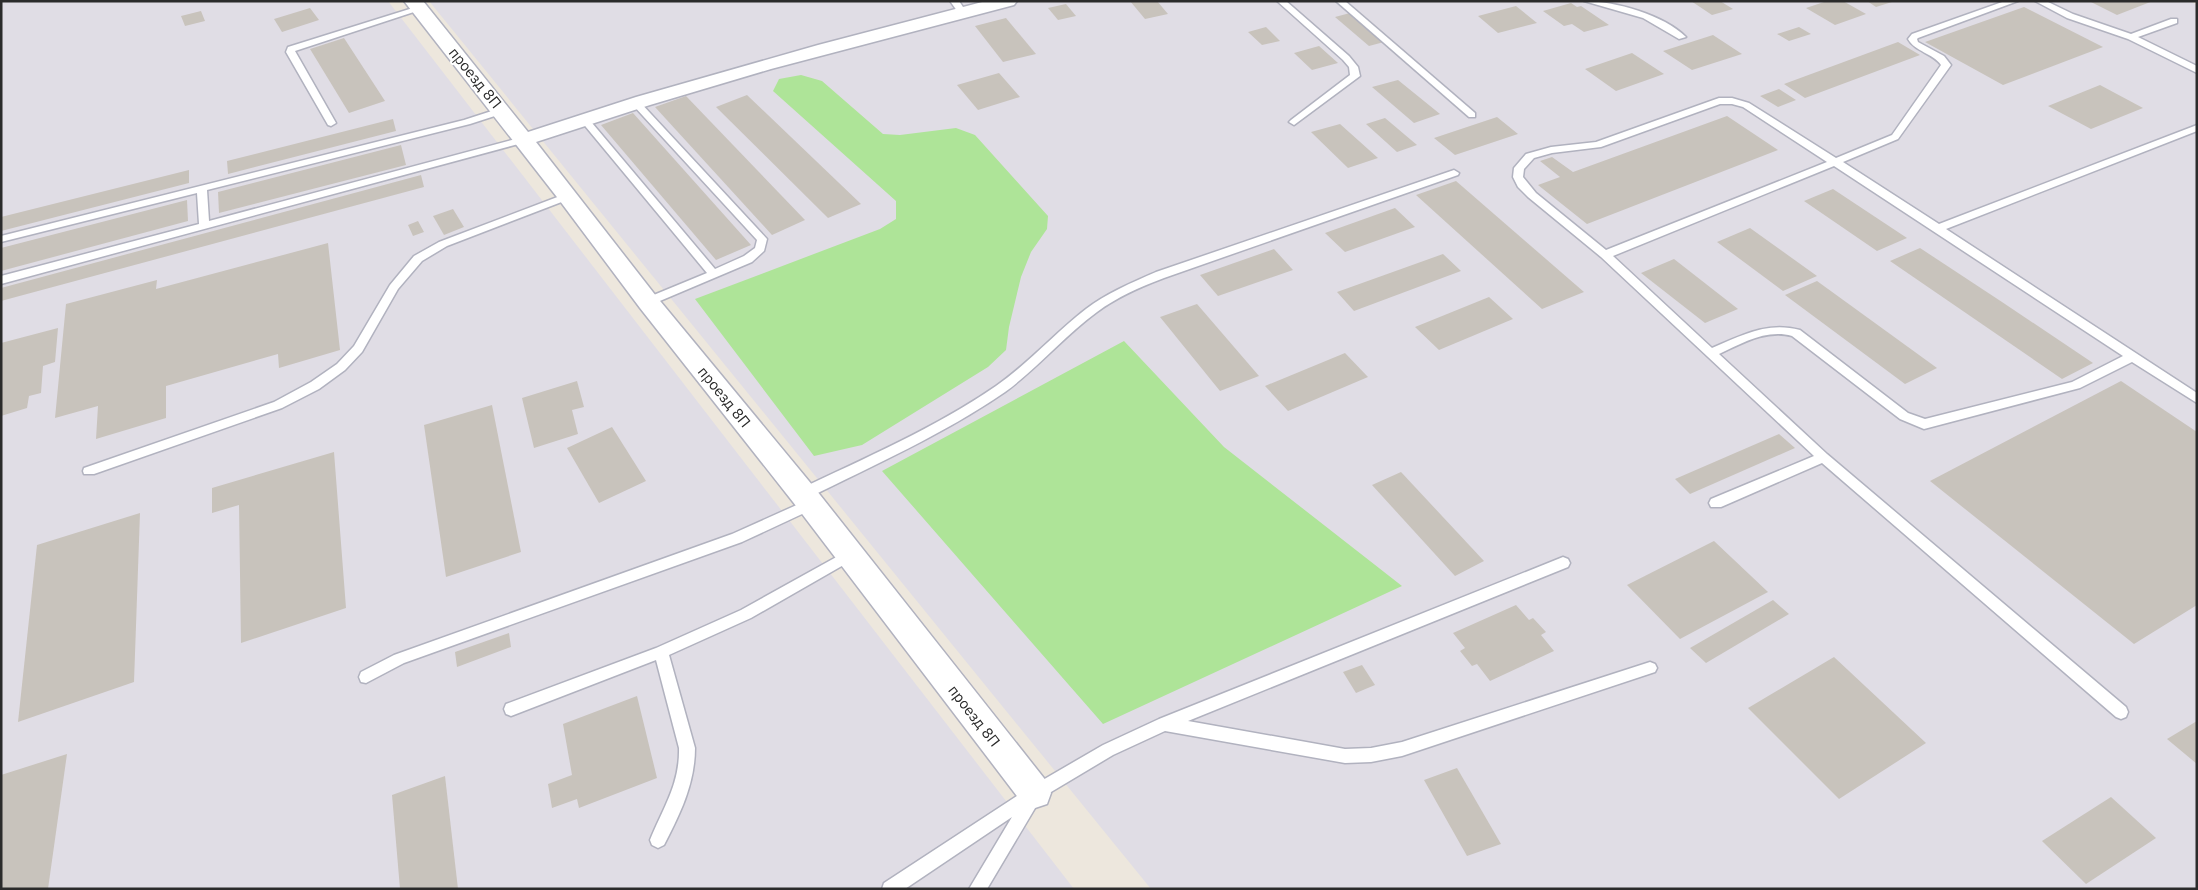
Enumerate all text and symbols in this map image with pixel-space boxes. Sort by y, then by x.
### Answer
street label: проезд 8П [445,43,506,112]
street label: проезд 8П [694,362,755,431]
street label: проезд 8П [944,681,1004,750]

